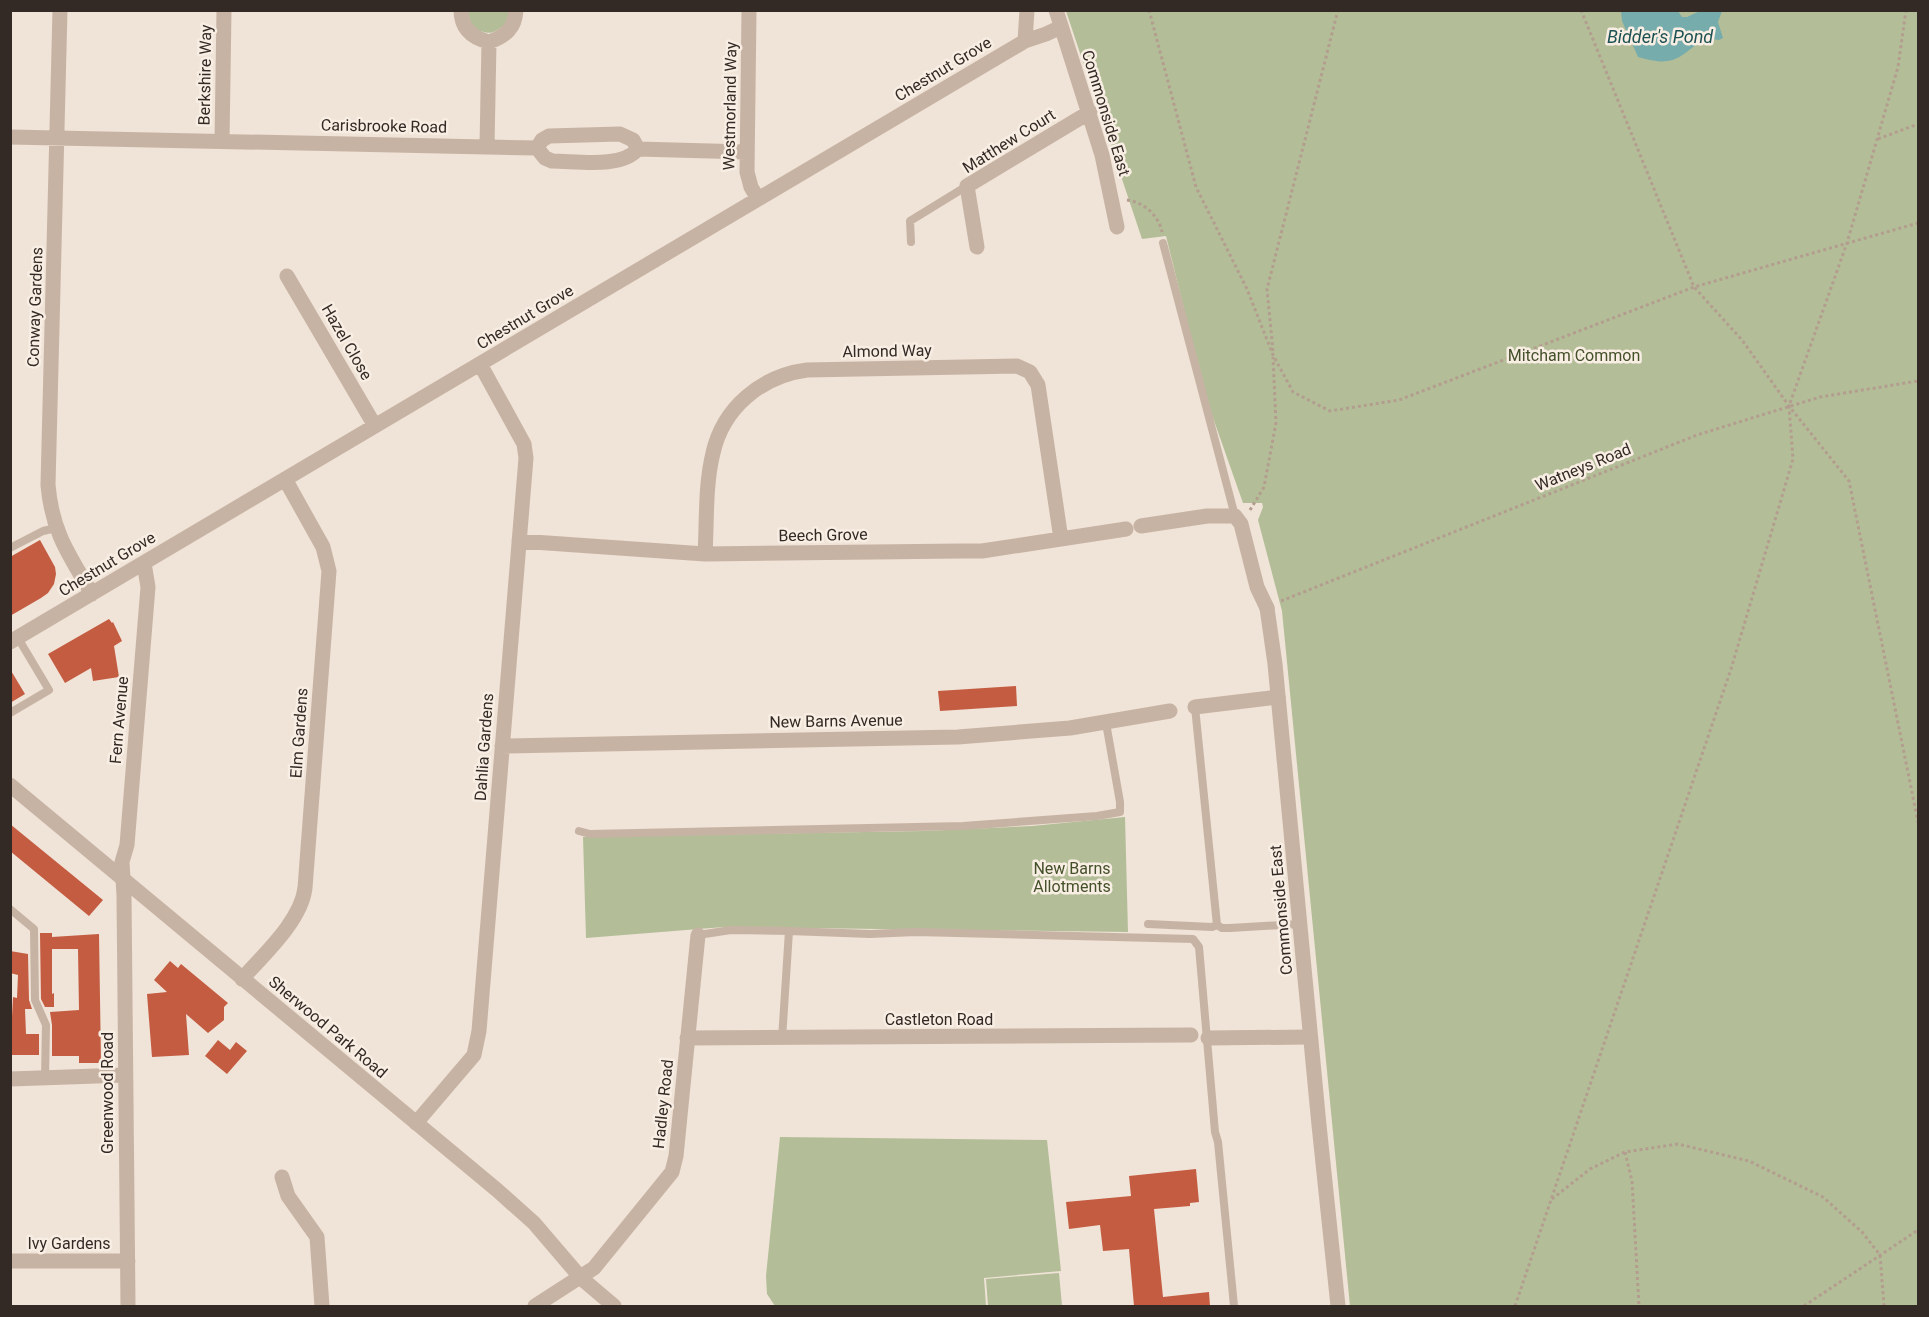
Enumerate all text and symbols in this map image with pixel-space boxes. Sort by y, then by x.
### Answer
street label: Berkshire Way [195,24,215,126]
water label: Bidder's Pond [1607,26,1714,47]
street label: Chestnut Grove [891,33,995,105]
street label: Westmorland Way [719,41,741,171]
street label: Commonside East [1078,48,1134,178]
street label: Matthew Court [959,105,1059,177]
street label: Carisbrooke Road [321,115,447,137]
street label: Conway Gardens [23,247,47,367]
street label: Chestnut Grove [473,281,577,353]
street label: Hazel Close [318,301,376,383]
street label: Almond Way [842,341,932,361]
park label: Mitcham Common [1508,346,1640,365]
street label: Watneys Road [1532,439,1634,495]
street label: Beech Grove [778,525,868,545]
street label: Chestnut Grove [55,528,159,600]
street label: Fern Avenue [106,675,132,765]
street label: Elm Gardens [286,687,312,779]
street label: Dahlia Gardens [471,692,497,802]
street label: New Barns Avenue [769,710,903,732]
street label: Commonside East [1266,844,1296,976]
park label: New Barns Allotments [1033,859,1111,896]
street label: Sherwood Park Road [265,972,391,1082]
street label: Castleton Road [885,1010,993,1029]
street label: Greenwood Road [98,1032,117,1154]
street label: Hadley Road [649,1058,677,1150]
street label: Ivy Gardens [27,1234,111,1253]

